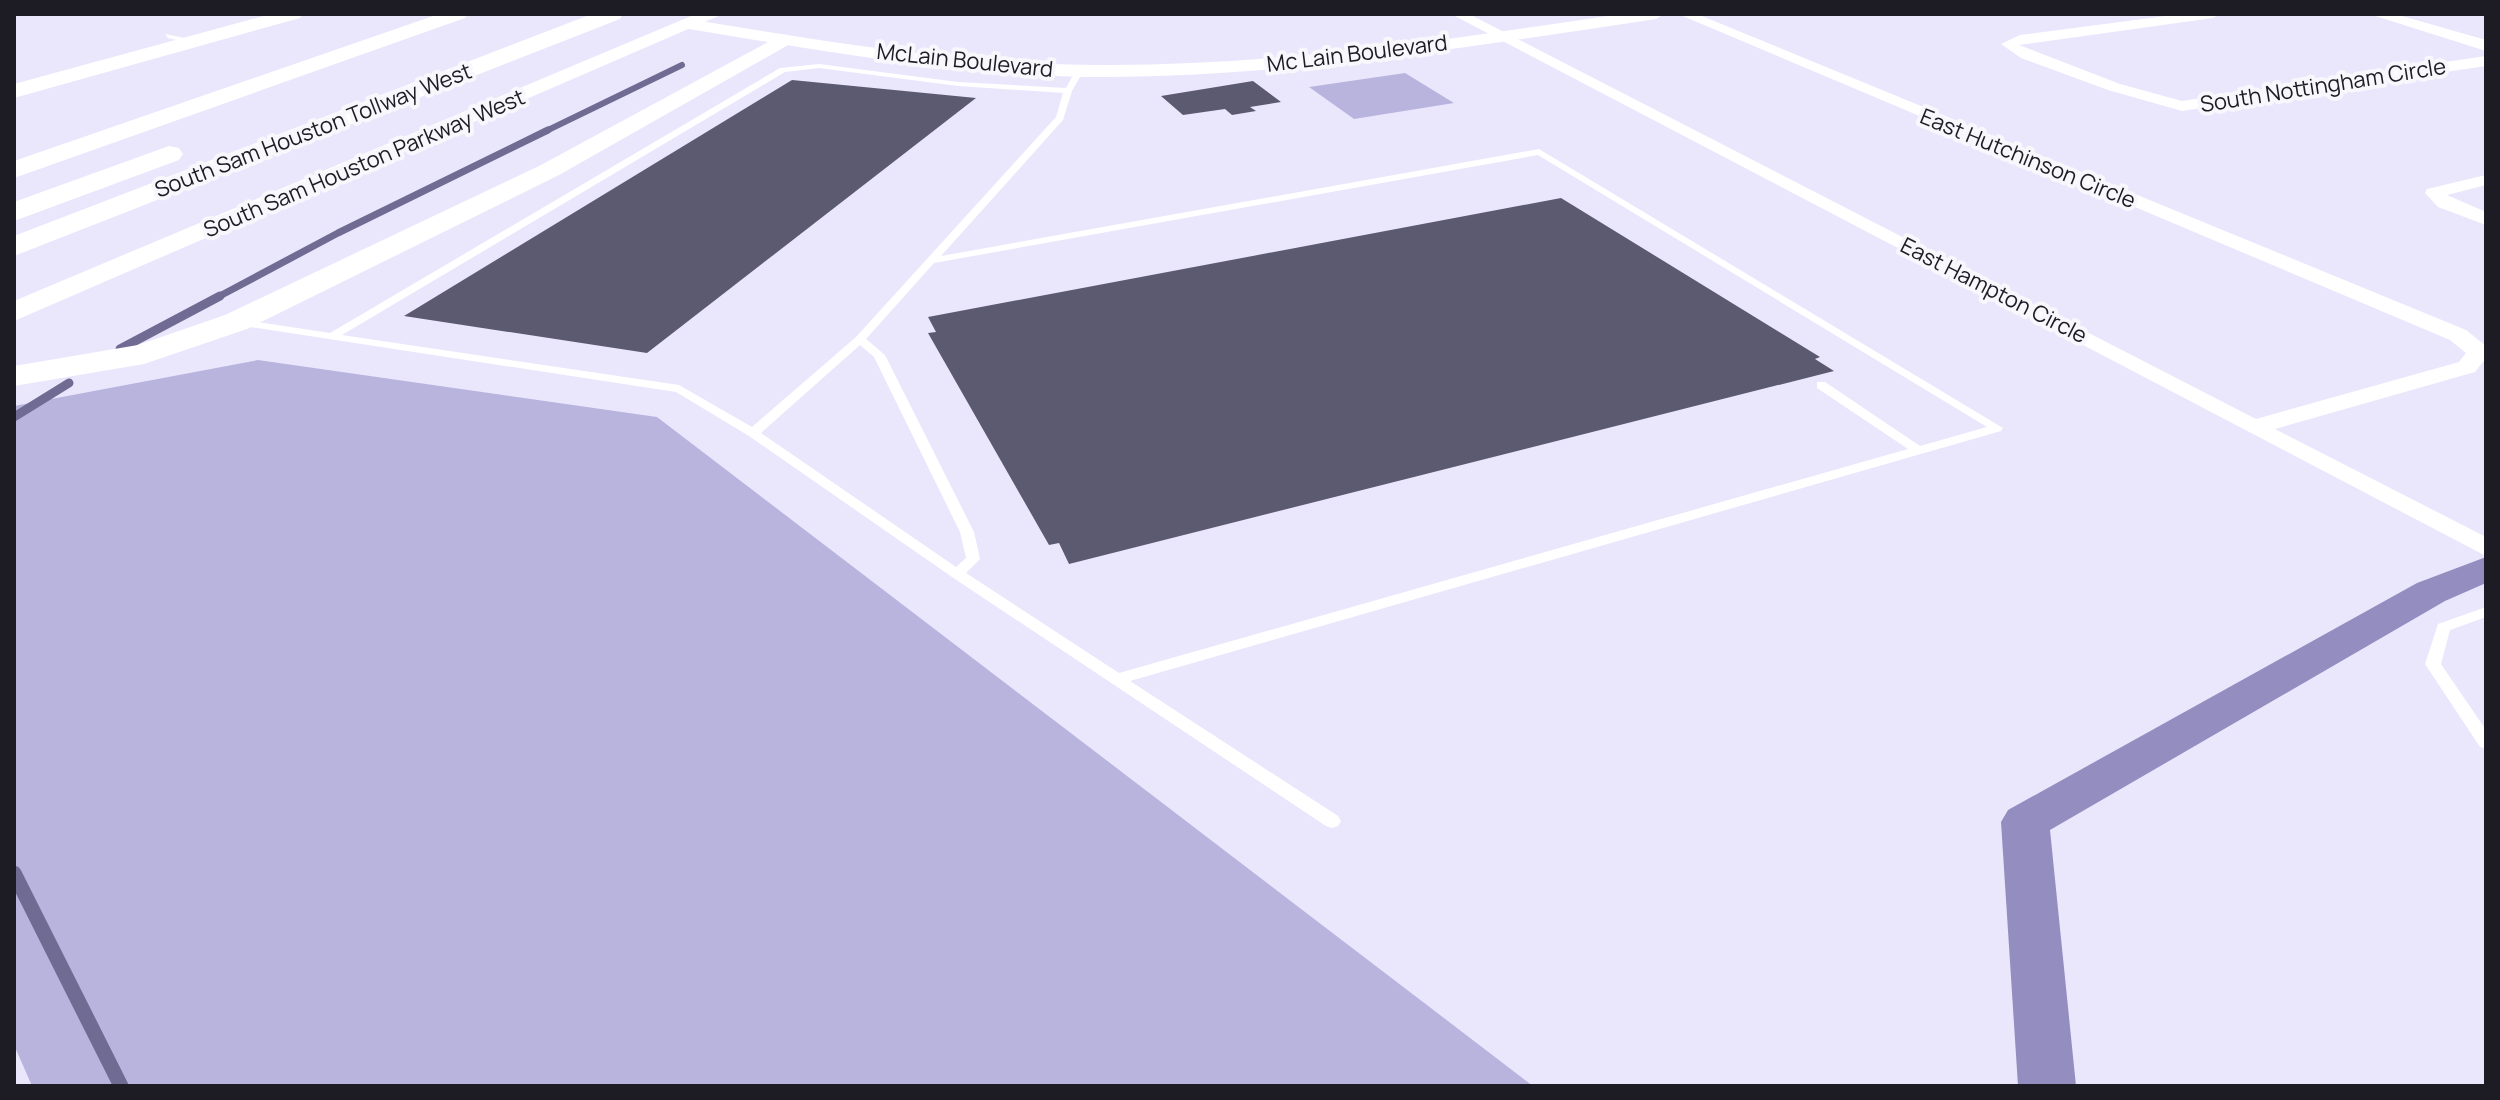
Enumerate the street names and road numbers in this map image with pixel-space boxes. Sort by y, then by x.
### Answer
street label: Mc Lain Boulevard [1265,27,1449,79]
street label: McLain Boulevard [875,36,1055,84]
street label: South Nottingham Circle [2198,51,2448,119]
street label: South Sam Houston Tollway West [150,56,476,204]
street label: South Sam Houston Parkway West [199,81,529,244]
street label: East Hutchinson Circle [1916,101,2140,215]
street label: East Hampton Circle [1896,230,2093,350]

